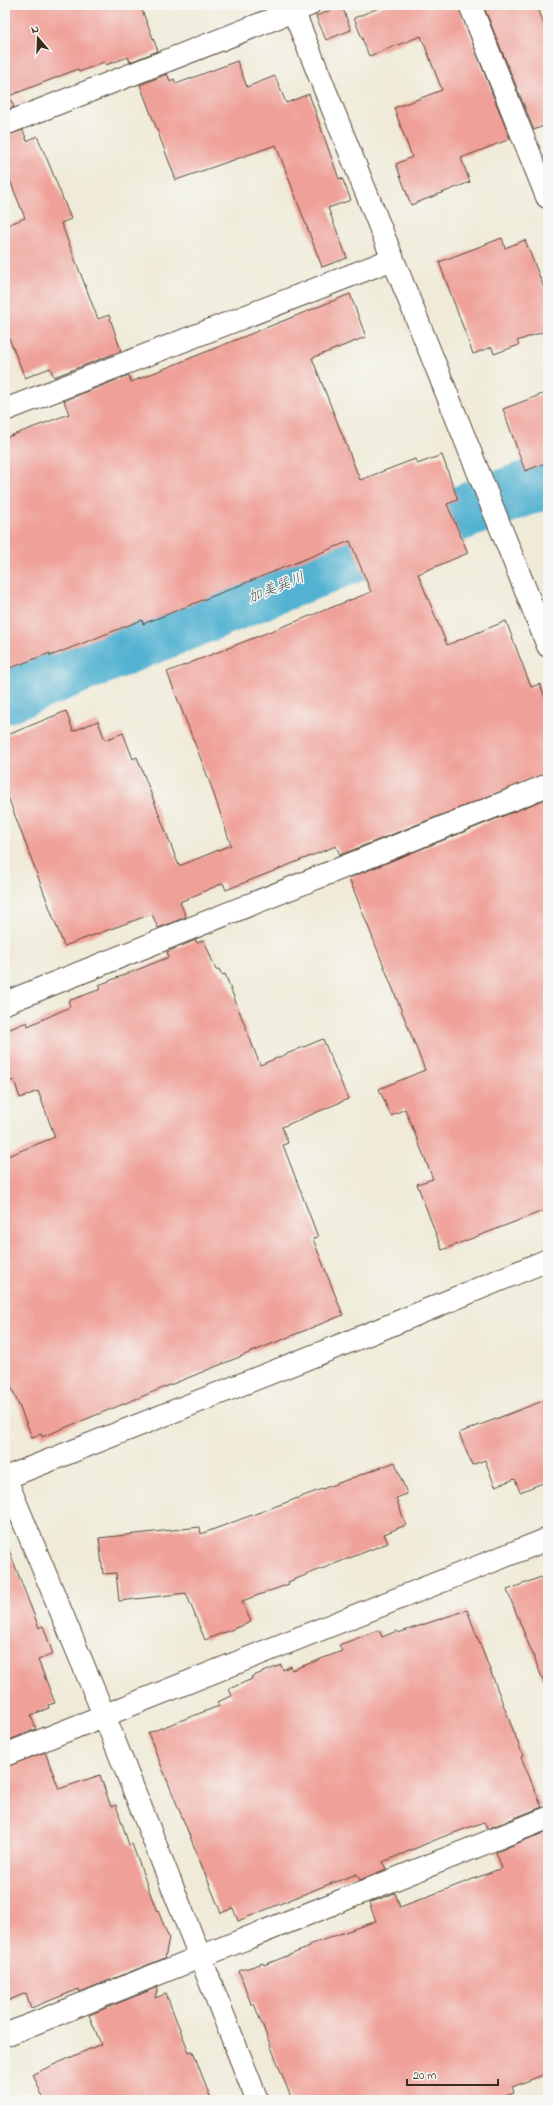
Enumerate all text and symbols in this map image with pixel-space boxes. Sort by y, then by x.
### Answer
north arrow [18,18,58,58]
text: N [29,21,41,38]
water label: 加美巽川 [244,566,308,609]
scale bar [407,2061,498,2087]
text: 20 m [413,2067,436,2085]

